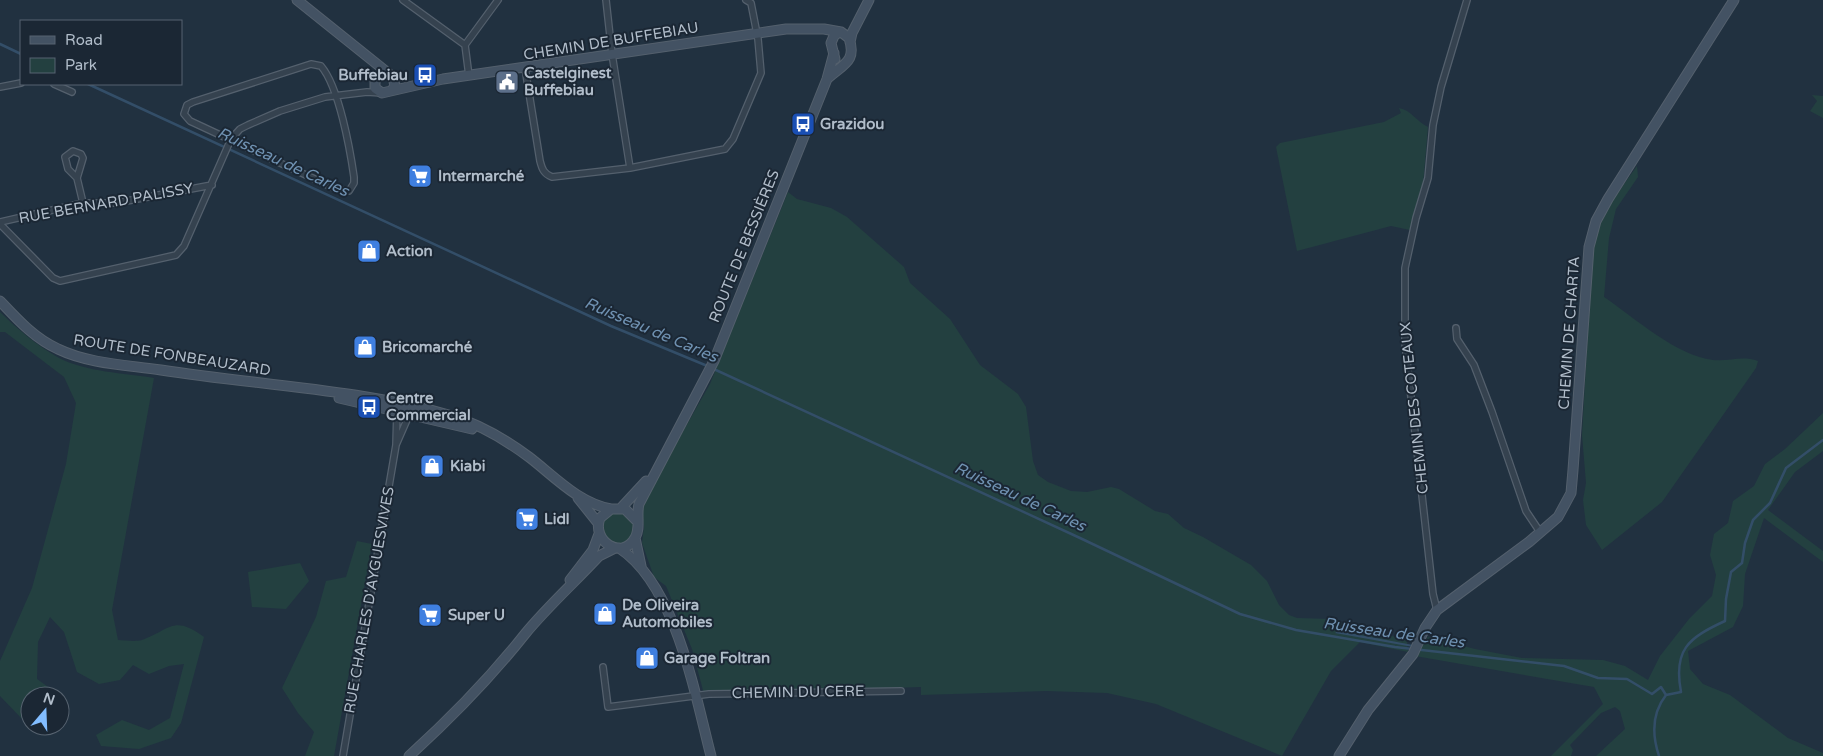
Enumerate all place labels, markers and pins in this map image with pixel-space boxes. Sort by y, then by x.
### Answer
bus stop icon: Buffebiau [412,62,438,88]
place label: Castelginest Buffebiau [524,64,612,99]
place label: Buffebiau [338,66,408,84]
public building icon: Castelginest Buffebiau [494,69,520,95]
bus stop icon: Grazidou [790,111,816,137]
place label: Grazidou [820,115,884,133]
supermarket icon: Intermarché [407,163,433,189]
place label: Intermarché [438,167,525,185]
shop icon: Action [356,238,382,264]
place label: Action [386,242,433,260]
shop icon: Bricomarché [352,334,378,360]
place label: Bricomarché [382,338,473,356]
place label: Centre Commercial [386,389,471,424]
bus stop icon: Centre Commercial [356,394,382,420]
shop icon: Kiabi [419,453,445,479]
place label: Kiabi [450,457,485,475]
supermarket icon: Lidl [514,506,540,532]
place label: Lidl [544,510,570,528]
place label: De Oliveira Automobiles [622,596,712,631]
shop icon: De Oliveira Automobiles [592,601,618,627]
supermarket icon: Super U [417,602,443,628]
place label: Super U [448,606,505,625]
shop icon: Garage Foltran [634,645,660,671]
place label: Garage Foltran [664,649,770,668]

